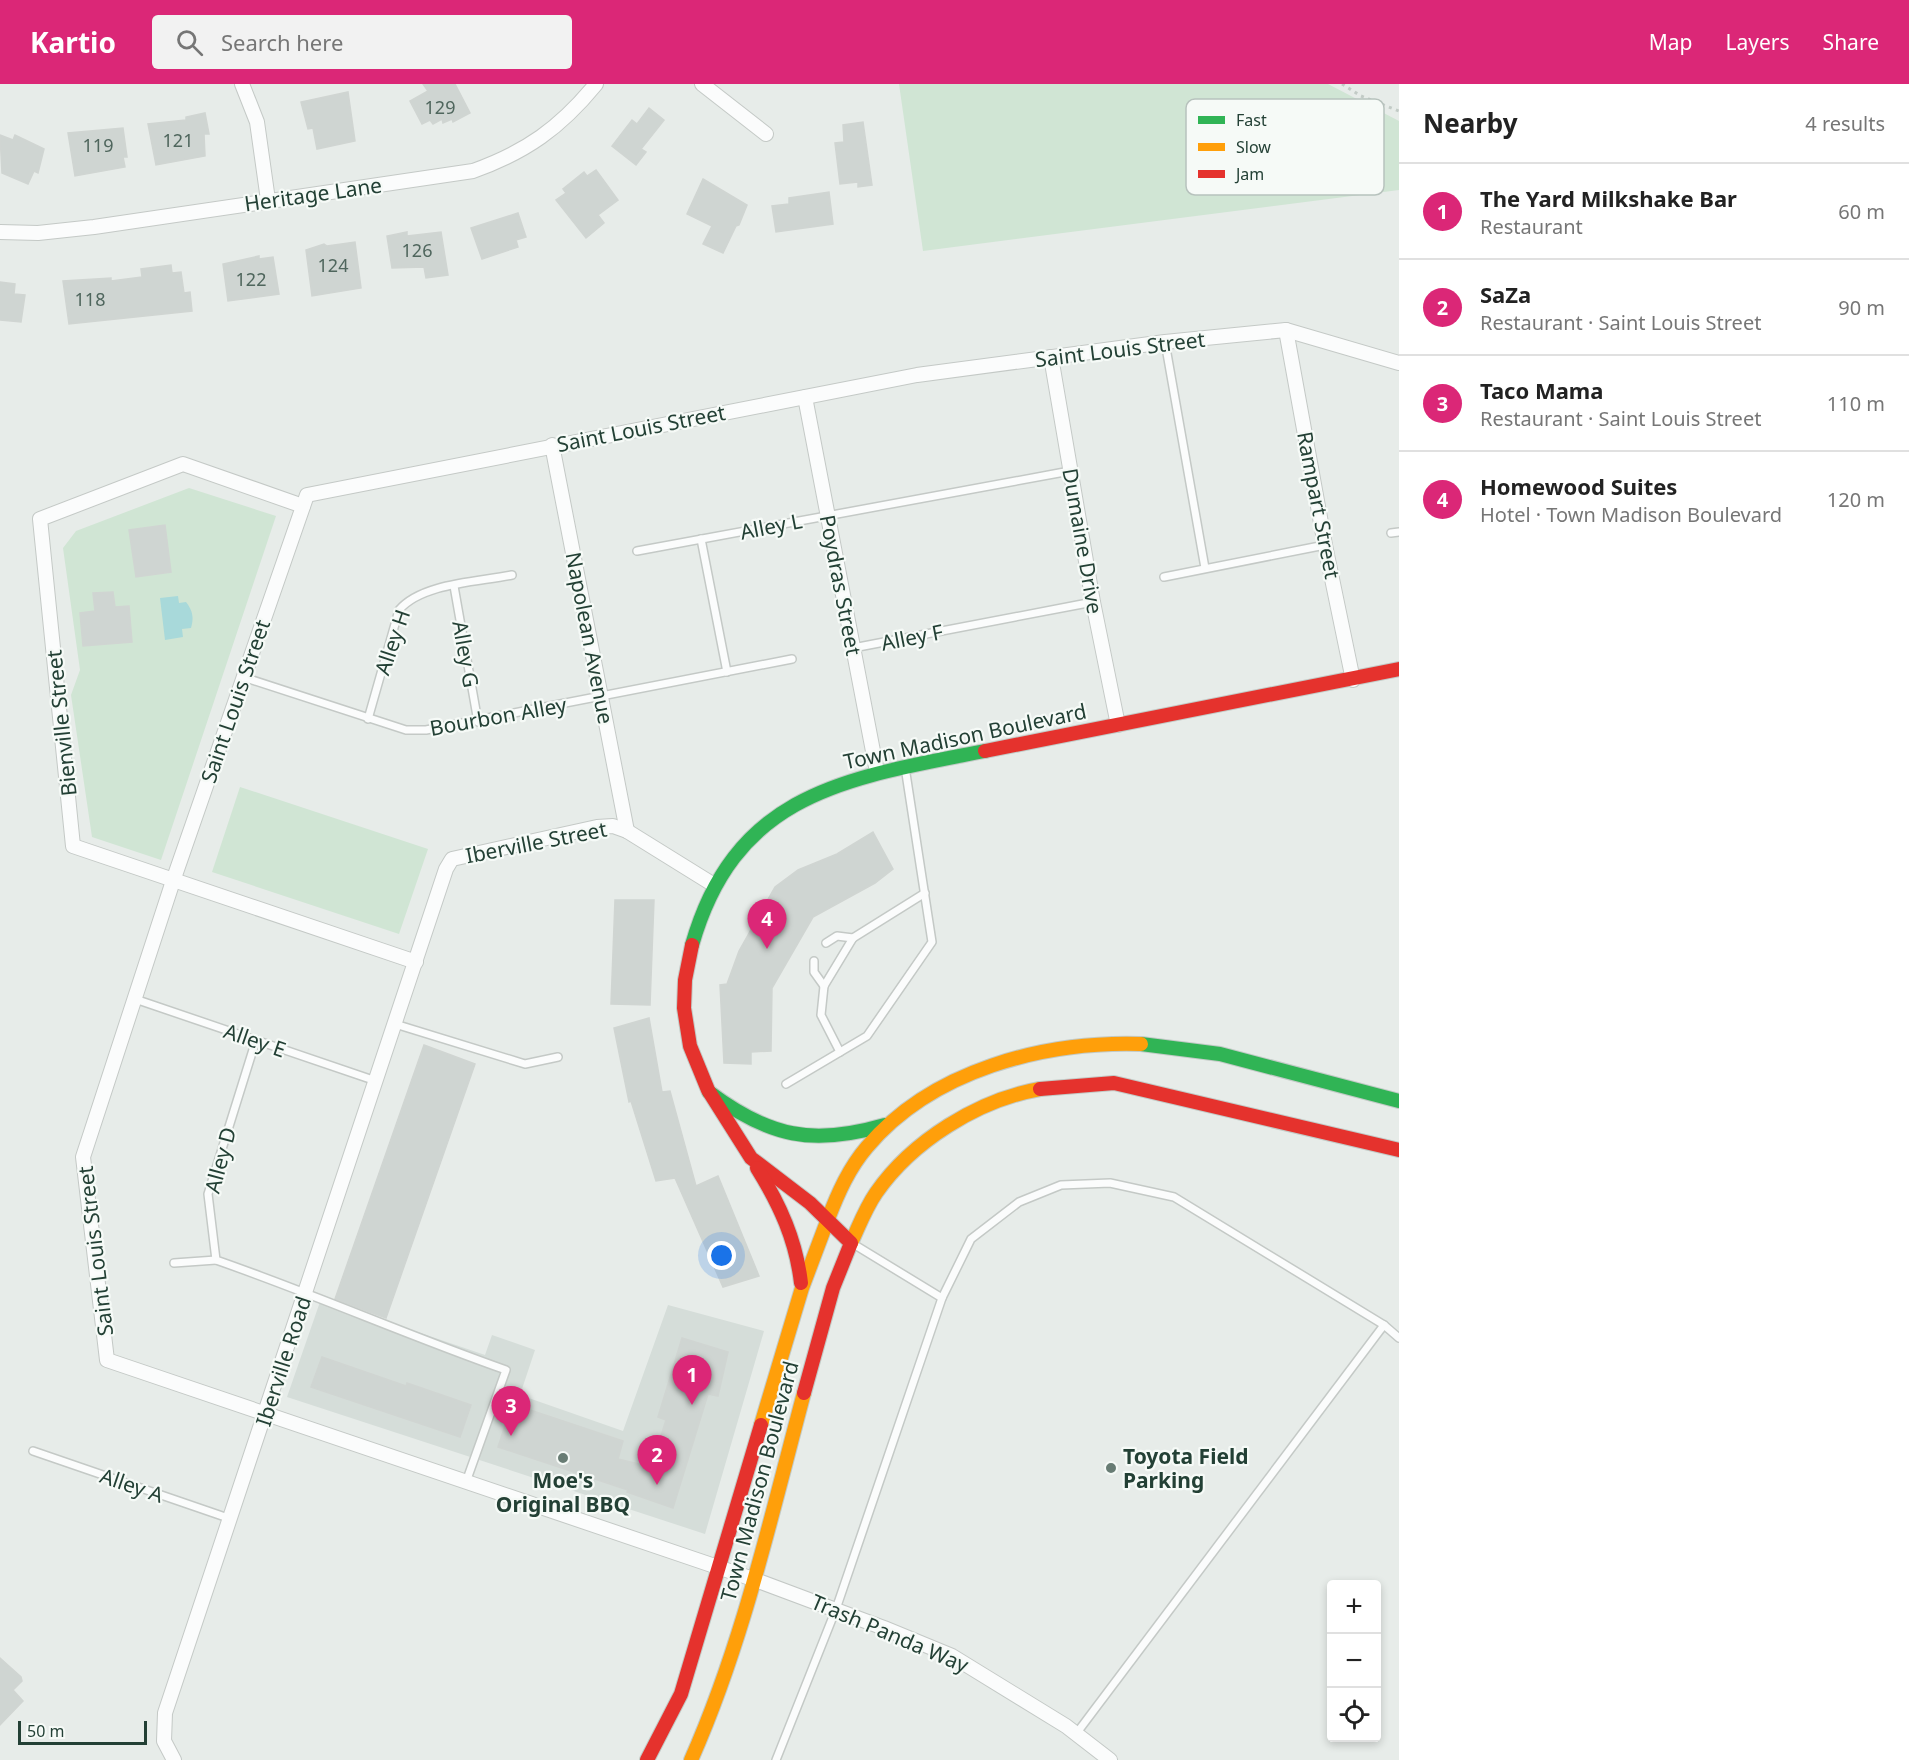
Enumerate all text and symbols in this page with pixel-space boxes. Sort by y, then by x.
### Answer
search box [152,15,572,69]
text: Kartio [30,23,116,61]
icon: search [173,26,206,59]
text: Search here [221,27,343,57]
text: Map [1649,28,1693,56]
text: Layers [1726,28,1790,56]
text: Share [1823,28,1879,56]
house number: 129 [425,95,455,119]
legend [1186,99,1384,195]
text: Nearby [1423,105,1518,141]
text: Fast [1236,109,1267,131]
text: 4 results [1805,110,1885,137]
house number: 121 [163,128,193,152]
house number: 119 [83,133,113,157]
text: Slow [1236,136,1271,158]
text: Jam [1234,163,1264,185]
street label: Heritage Lane [242,170,384,218]
text: The Yard Milkshake Bar [1480,183,1737,213]
text: 1 [1437,198,1448,225]
text: 60 m [1838,198,1885,225]
text: Restaurant [1480,213,1583,240]
house number: 126 [402,238,432,262]
house number: 124 [318,253,348,277]
house number: 122 [236,267,266,291]
text: SaZa [1480,279,1531,309]
house number: 118 [75,287,105,311]
text: 2 [1437,294,1448,321]
text: 90 m [1838,294,1885,321]
text: Restaurant · Saint Louis Street [1480,309,1761,336]
street label: Saint Louis Street [1033,325,1207,373]
text: Taco Mama [1480,375,1604,405]
text: 3 [1437,390,1448,417]
text: 110 m [1827,390,1885,417]
street label: Saint Louis Street [554,398,728,458]
text: Restaurant · Saint Louis Street [1480,405,1761,432]
street label: Rampart Street [1291,429,1347,581]
street label: Dumaine Drive [1056,466,1110,616]
text: Homewood Suites [1480,471,1677,501]
text: 4 [1437,486,1448,513]
text: 120 m [1827,486,1885,513]
text: Hotel · Town Madison Boulevard [1480,501,1782,528]
street label: Alley L [737,506,805,546]
street label: Poydras Street [814,512,868,658]
street label: Napolean Avenue [560,550,620,726]
street label: Alley H [368,606,416,678]
street label: Saint Louis Street [194,615,276,786]
street label: Alley F [879,617,946,657]
street label: Alley G [446,619,486,689]
street label: Bienville Street [39,648,83,797]
street label: Bourbon Alley [427,690,569,742]
street label: Town Madison Boulevard [841,697,1089,775]
street label: Iberville Street [463,814,609,869]
pin: 4 [748,900,786,949]
street label: Alley E [220,1016,290,1064]
street label: Alley D [198,1124,242,1196]
street label: Saint Louis Street [71,1164,119,1338]
your location [707,1241,736,1270]
street label: Iberville Road [249,1292,317,1430]
pin: 1 [672,1356,712,1405]
street label: Town Madison Boulevard [713,1358,805,1604]
pin: 3 [492,1386,530,1436]
pin: 2 [638,1436,676,1485]
place label: Toyota Field Parking [1123,1442,1249,1494]
marker: Moe's Original BBQ [556,1451,570,1465]
street label: Alley A [97,1461,168,1509]
marker: Toyota Field Parking [1104,1461,1118,1475]
place label: Moe's Original BBQ [496,1466,630,1518]
map controls [1327,1580,1381,1742]
button: + [1327,1580,1381,1634]
street label: Trash Panda Way [807,1587,973,1679]
button: − [1327,1634,1381,1688]
button: locate [1327,1688,1381,1742]
scale bar [18,1718,147,1746]
text: 50 m [27,1720,64,1742]

